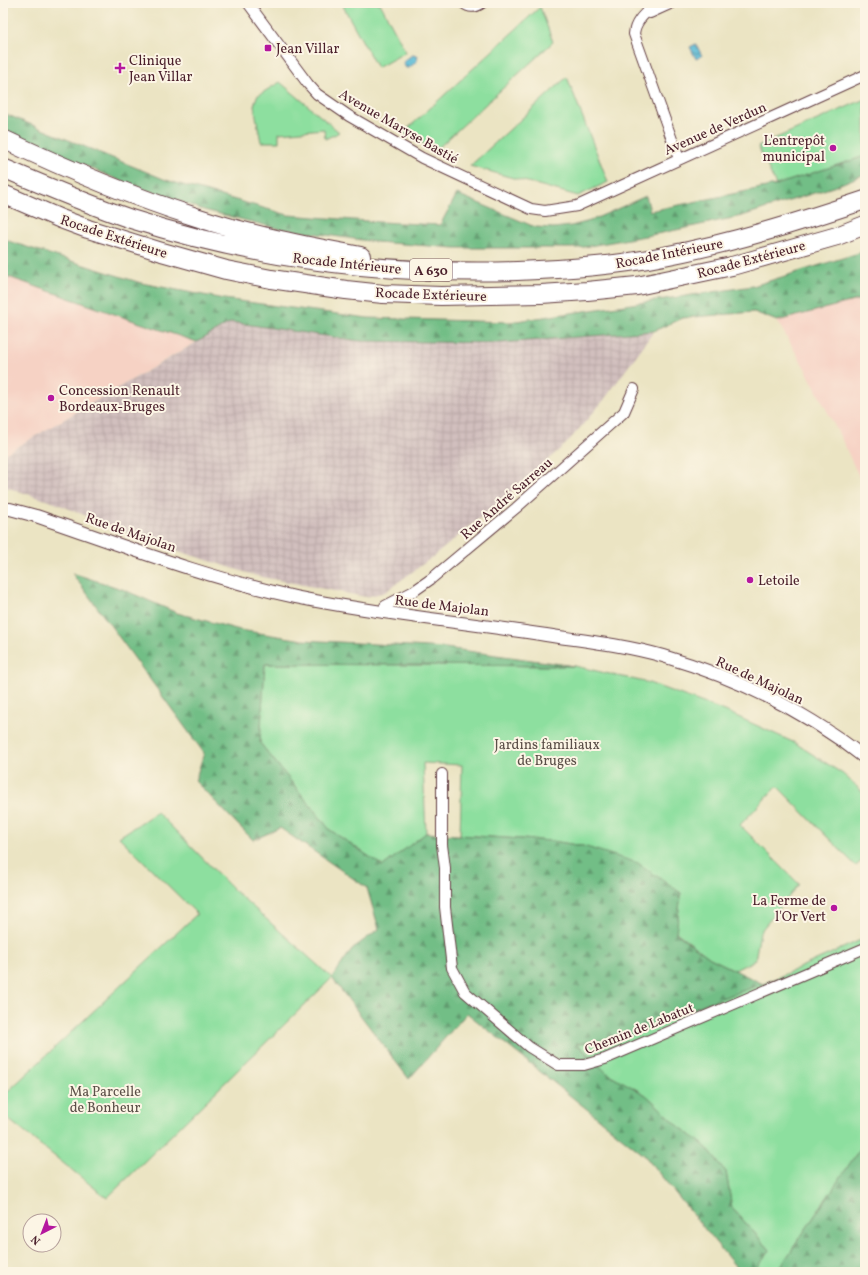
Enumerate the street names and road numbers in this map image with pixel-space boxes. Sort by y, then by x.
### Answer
street label: Avenue Maryse Bastié [335,85,462,169]
street label: Avenue de Verdun [661,98,770,161]
street label: Rocade Extérieure [58,211,170,264]
street label: Rocade Intérieure [614,235,725,274]
street label: Rocade Extérieure [695,237,808,284]
street label: Rocade Intérieure [292,249,402,280]
road number: A 630 [410,259,452,281]
street label: Rocade Extérieure [375,284,487,307]
street label: Rue André Sarreau [457,454,557,544]
street label: Rue de Majolan [82,509,179,558]
street label: Rue de Majolan [393,591,490,622]
street label: Rue de Majolan [712,653,806,710]
street label: Chemin de Labatut [582,999,697,1060]

